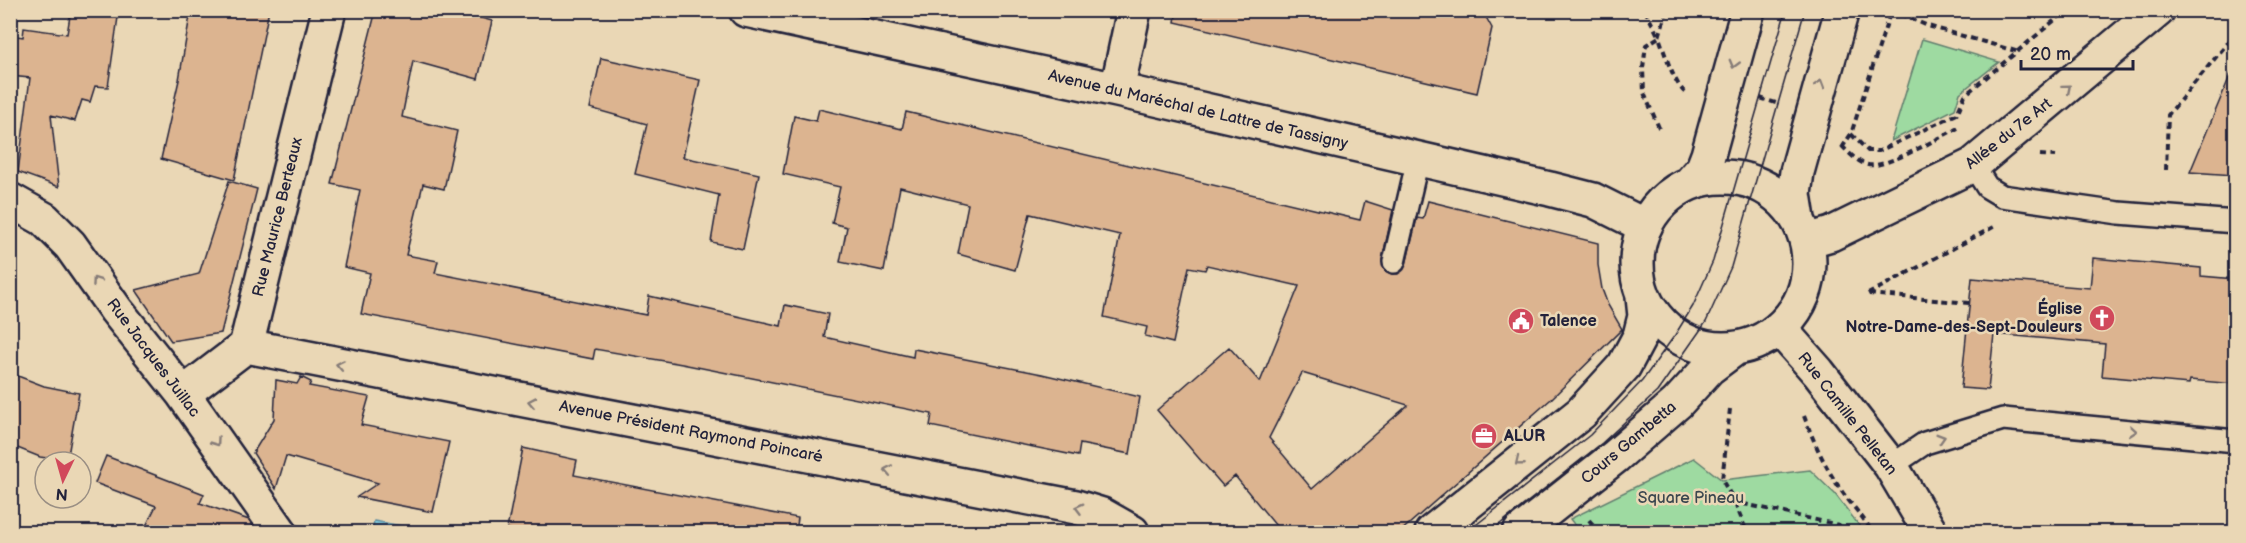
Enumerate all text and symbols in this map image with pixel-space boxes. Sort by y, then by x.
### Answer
scale bar [2021,33,2134,71]
text: 20 m [2030,44,2071,65]
one-way arrow [1729,58,1741,69]
street label: Avenue du Maréchal de Lattre de Tassigny [1046,66,1350,154]
one-way arrow [1813,79,1825,90]
one-way arrow [2060,84,2071,95]
street label: Allée du 7e Art [1962,94,2056,174]
street label: Rue Maurice Berteaux [249,135,307,299]
one-way arrow [92,277,103,288]
street label: Rue Jacques Juillac [102,295,204,421]
place label: Église Notre-Dame-des-Sept-Douleurs [1845,297,2082,337]
church icon: Église Notre-Dame-des-Sept-Douleurs [2087,303,2117,333]
public building icon: Talence [1506,306,1536,336]
place label: Talence [1540,312,1597,331]
street label: Rue Camille Pelletan [1793,349,1901,479]
one-way arrow [335,359,345,372]
one-way arrow [527,396,537,409]
street label: Avenue Président Raymond Poincaré [558,397,825,467]
street label: Cours Gambetta [1577,398,1681,488]
office icon: ALUR [1469,421,1499,451]
one-way arrow [2129,424,2138,437]
place label: ALUR [1503,427,1545,446]
one-way arrow [1936,432,1946,445]
one-way arrow [209,435,220,446]
north arrow [33,450,93,510]
one-way arrow [1515,455,1526,466]
one-way arrow [883,464,893,477]
text: N [55,483,69,503]
park label: Square Pineau [1638,489,1744,508]
one-way arrow [1074,503,1085,515]

